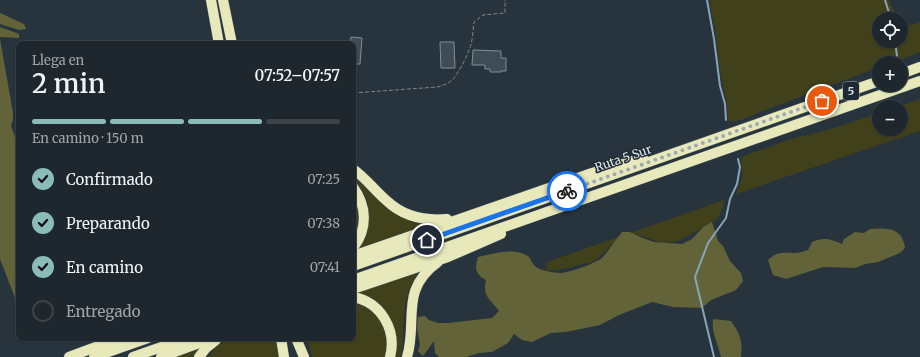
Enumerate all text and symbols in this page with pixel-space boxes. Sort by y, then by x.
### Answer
map controls [872,12,908,136]
button: locate [872,12,908,48]
text: Llega en [32,52,84,69]
button: + [872,56,908,92]
text: 07:52–07:57 [255,66,340,85]
text: 2 min [32,67,105,100]
road number: 5 [843,82,859,100]
pin [805,84,839,118]
icon: bag [811,90,833,112]
button: − [872,100,908,136]
text: En camino · 150 m [32,130,144,147]
street label: Ruta 5 Sur [593,141,654,175]
icon: check [32,168,54,190]
text: Confirmado [66,170,153,189]
text: 07:25 [307,171,340,188]
courier [547,171,587,211]
icon: bike [556,180,578,202]
icon: check [32,212,54,234]
text: Preparando [66,214,150,233]
text: 07:38 [307,215,340,232]
pin [410,223,444,257]
icon: home [416,229,438,251]
icon: check [32,256,54,278]
text: En camino [66,258,143,277]
text: 07:41 [310,259,340,276]
text: Entregado [66,302,140,321]

